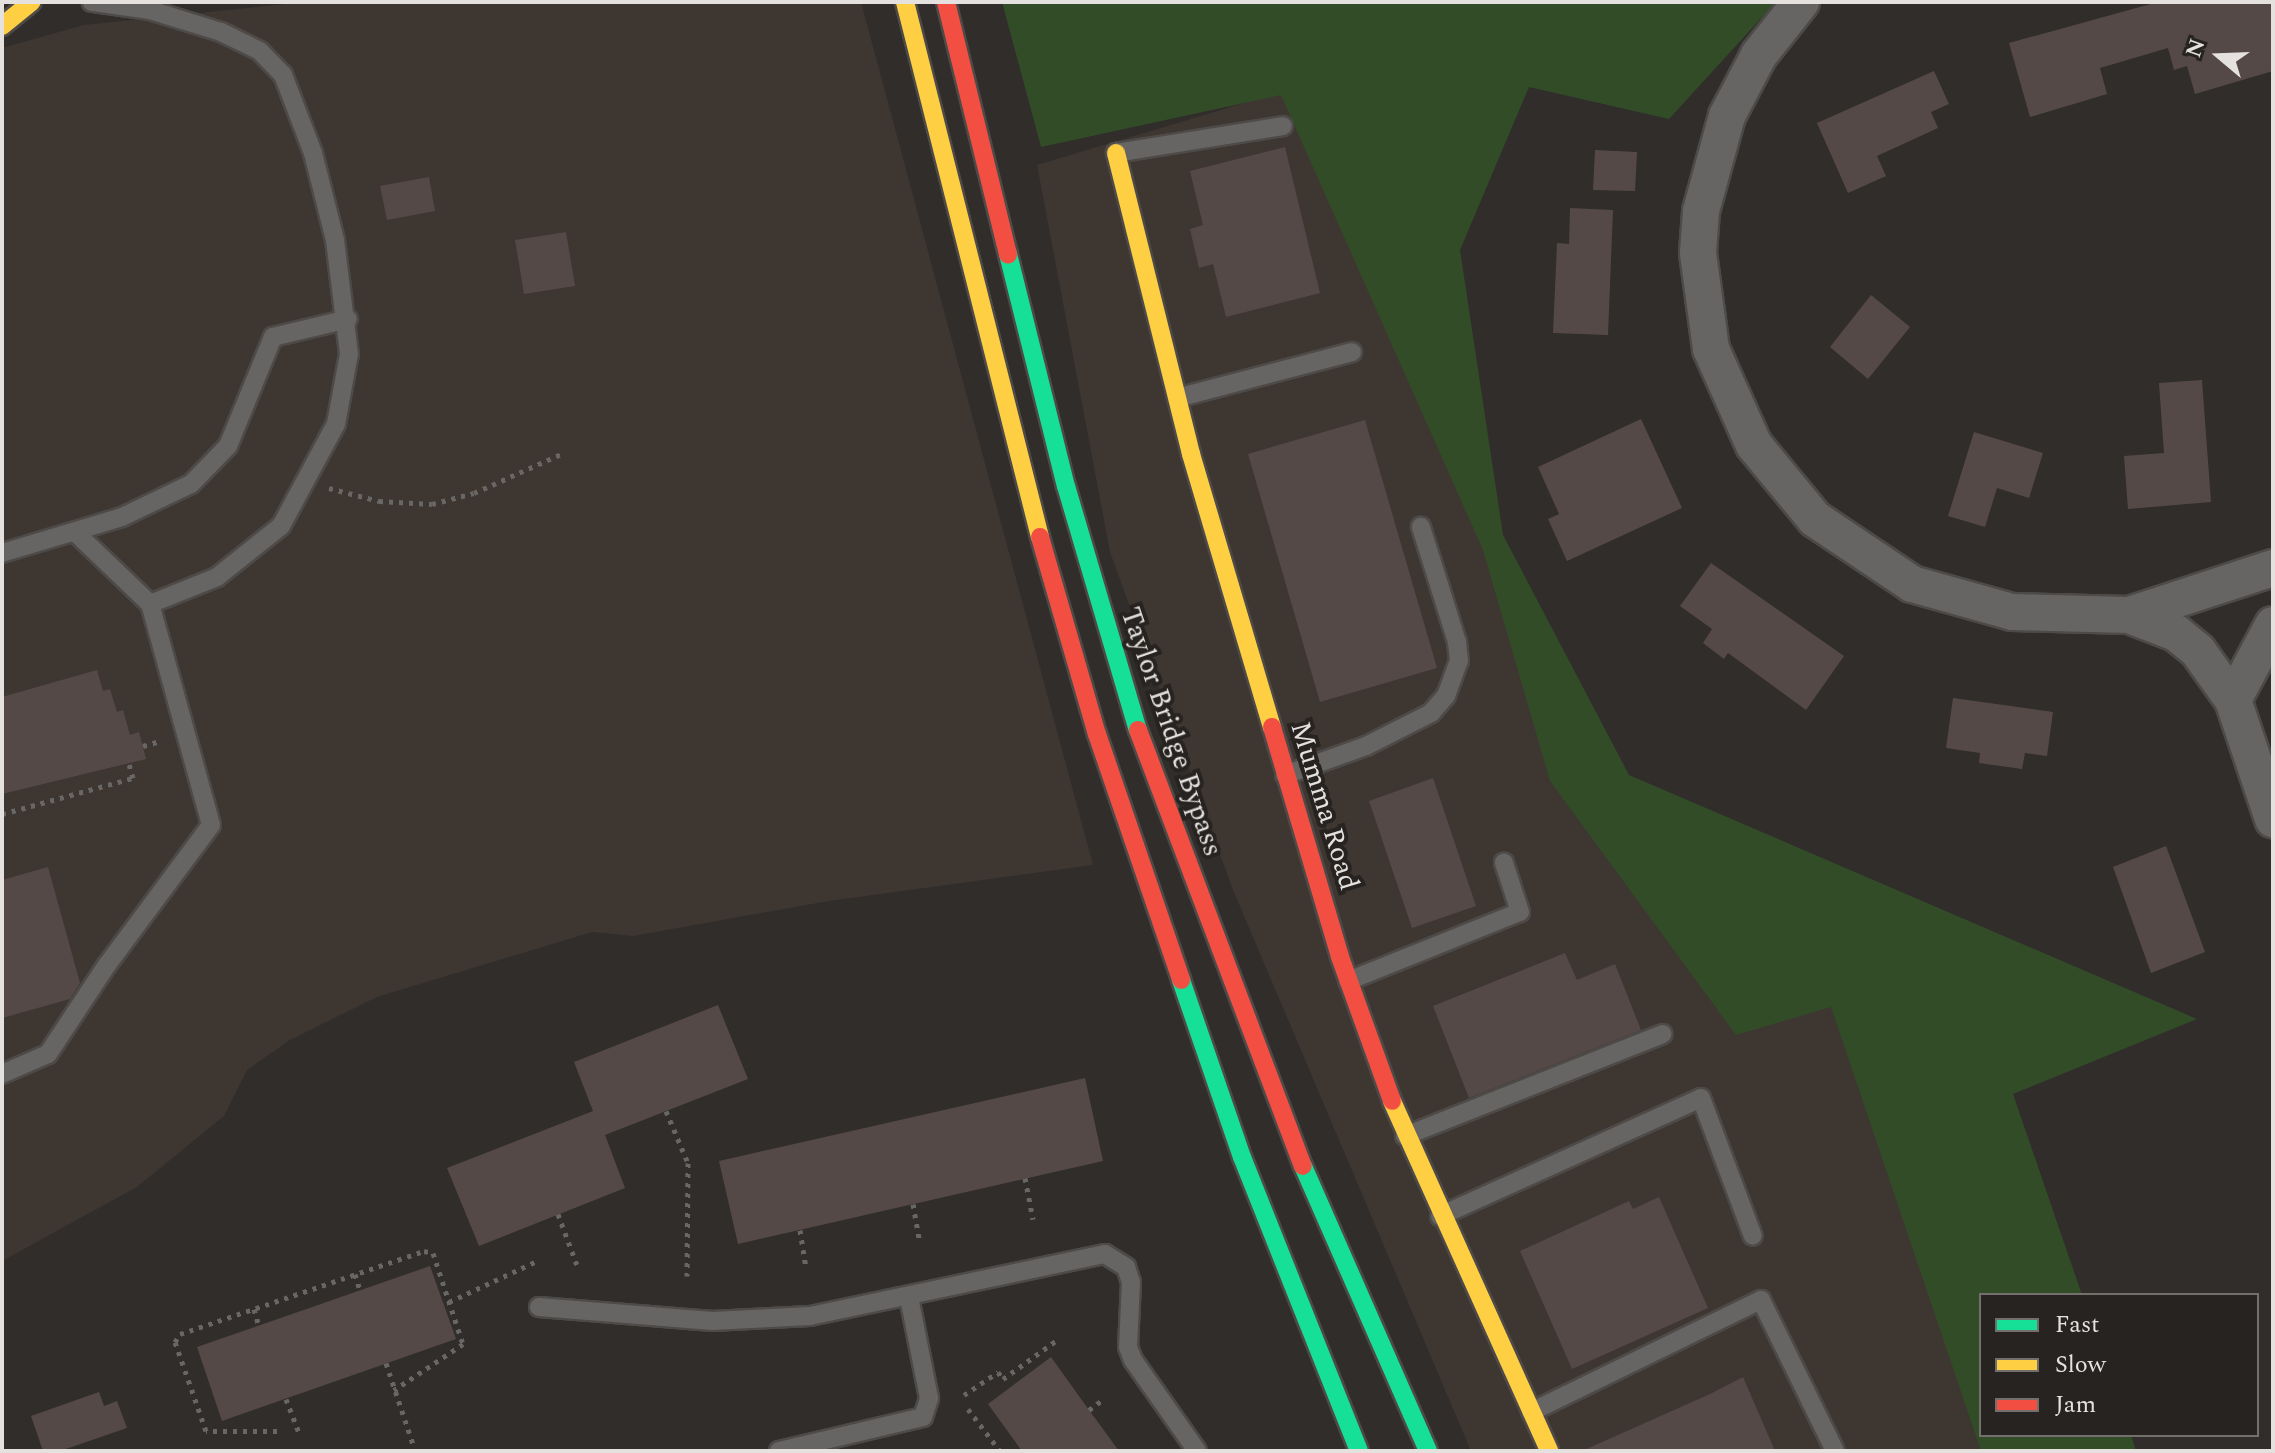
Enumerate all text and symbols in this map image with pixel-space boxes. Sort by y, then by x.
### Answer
north arrow [2179,16,2259,96]
text: N [2177,34,2214,62]
street label: Taylor Bridge Bypass [1113,603,1229,861]
street label: Mumma Road [1282,718,1366,894]
legend [1979,1293,2259,1437]
text: Fast [2055,1307,2100,1343]
text: Slow [2055,1347,2106,1383]
text: Jam [2055,1387,2096,1423]

